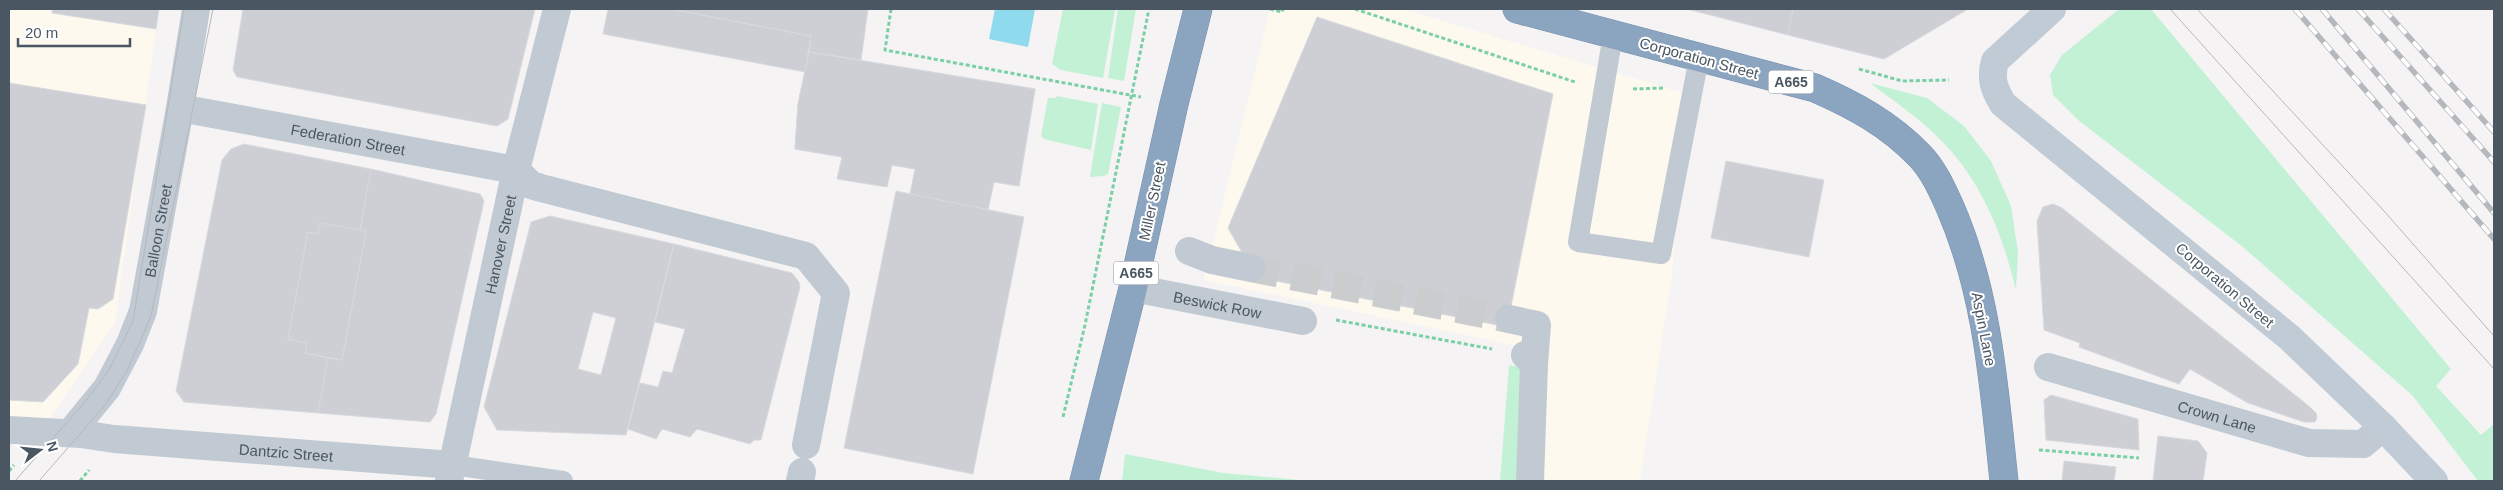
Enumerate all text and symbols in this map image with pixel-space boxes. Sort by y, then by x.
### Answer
scale bar [18,15,130,47]
text: 20 m [25,24,58,41]
street label: Corporation Street [1638,34,1761,82]
road number: A665 [1768,70,1814,94]
street label: Federation Street [290,120,408,158]
street label: Miller Street [1135,159,1169,242]
street label: Balloon Street [141,182,175,279]
street label: Hanover Street [481,192,519,296]
street label: Corporation Street [2173,239,2278,331]
road number: A665 [1114,262,1158,284]
street label: Beswick Row [1172,288,1263,321]
street label: Aspin Lane [1968,291,2000,367]
street label: Crown Lane [2176,397,2258,436]
north arrow [15,425,65,475]
text: N [43,439,62,453]
street label: Dantzic Street [238,440,334,464]

